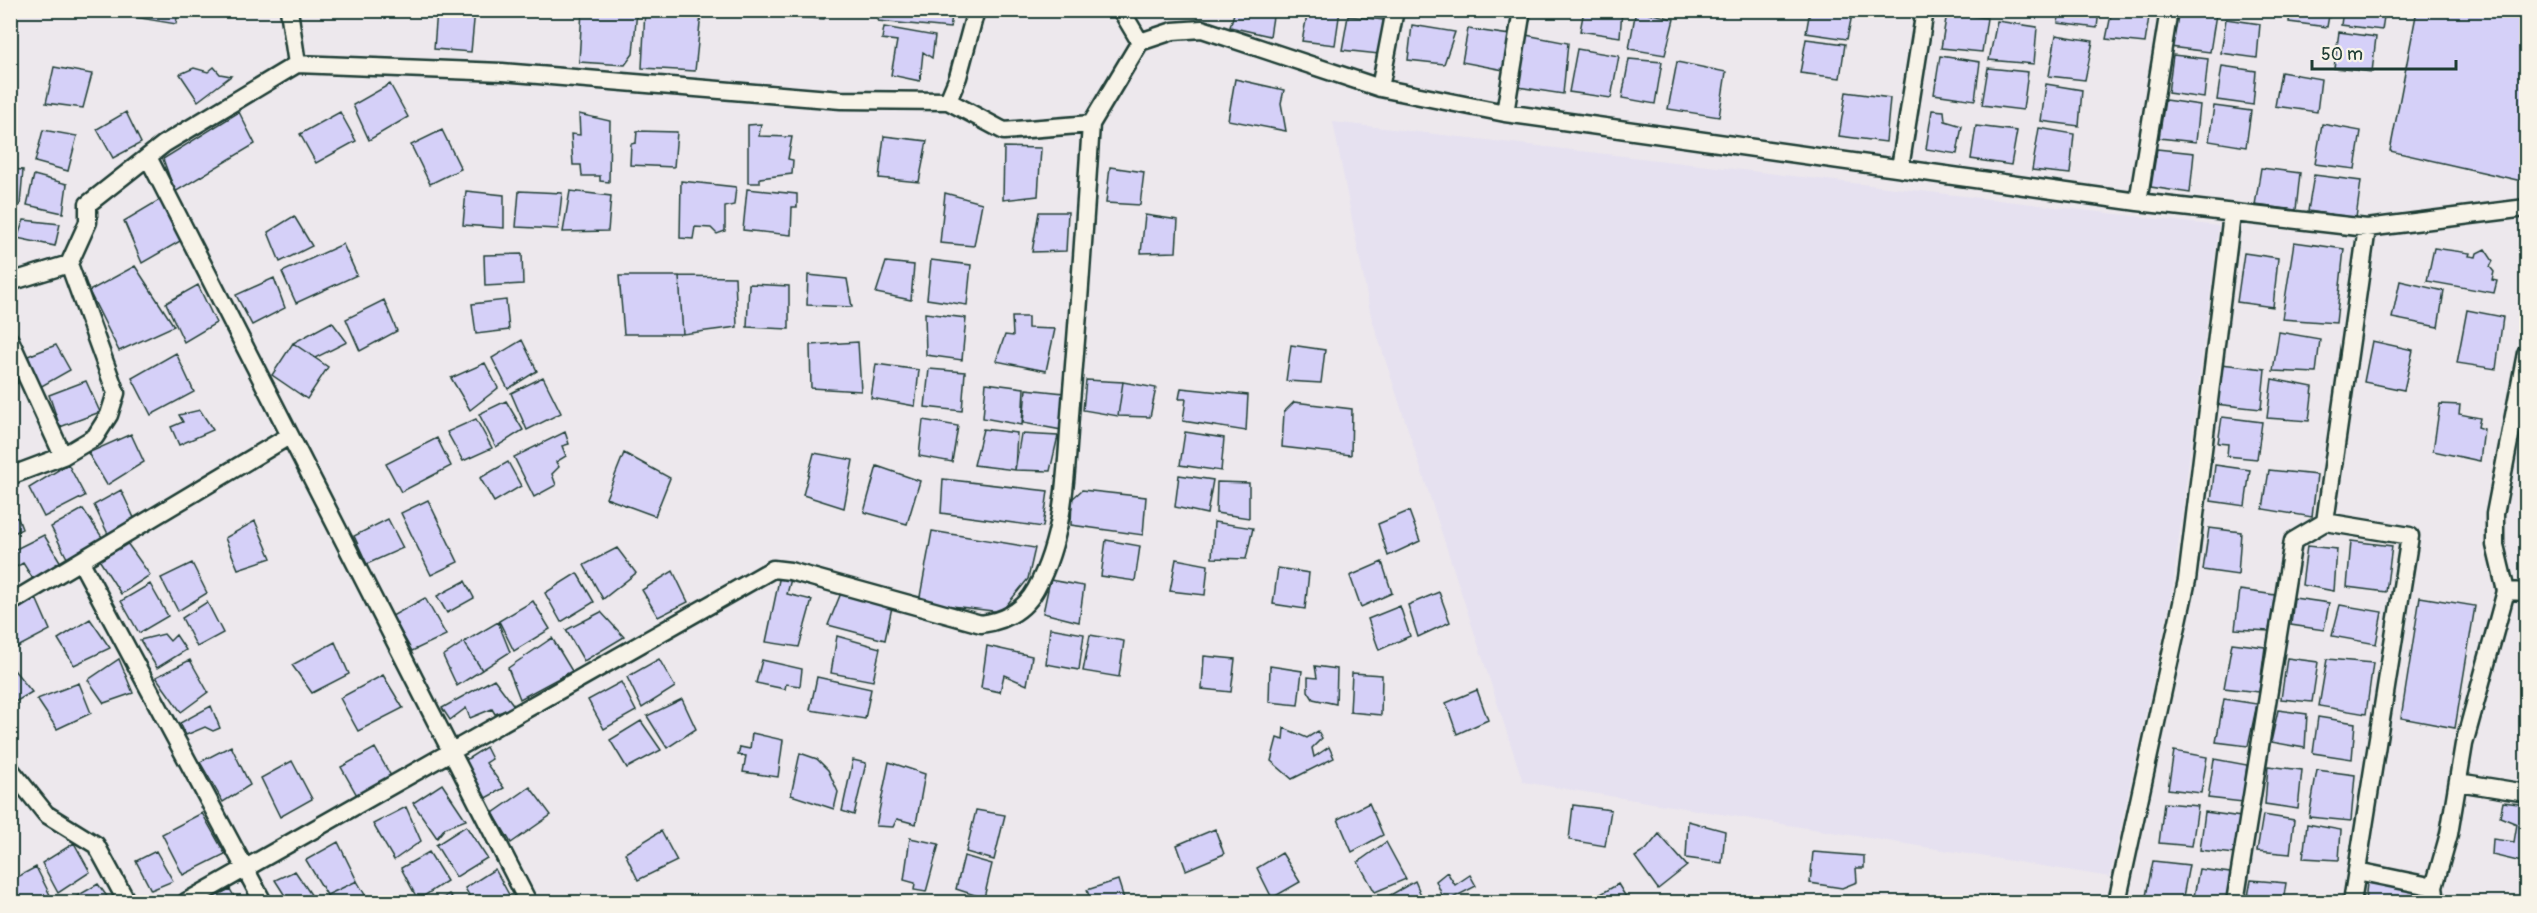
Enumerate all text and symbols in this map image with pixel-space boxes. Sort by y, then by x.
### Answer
scale bar [2312,33,2456,71]
text: 50 m [2321,43,2363,66]

